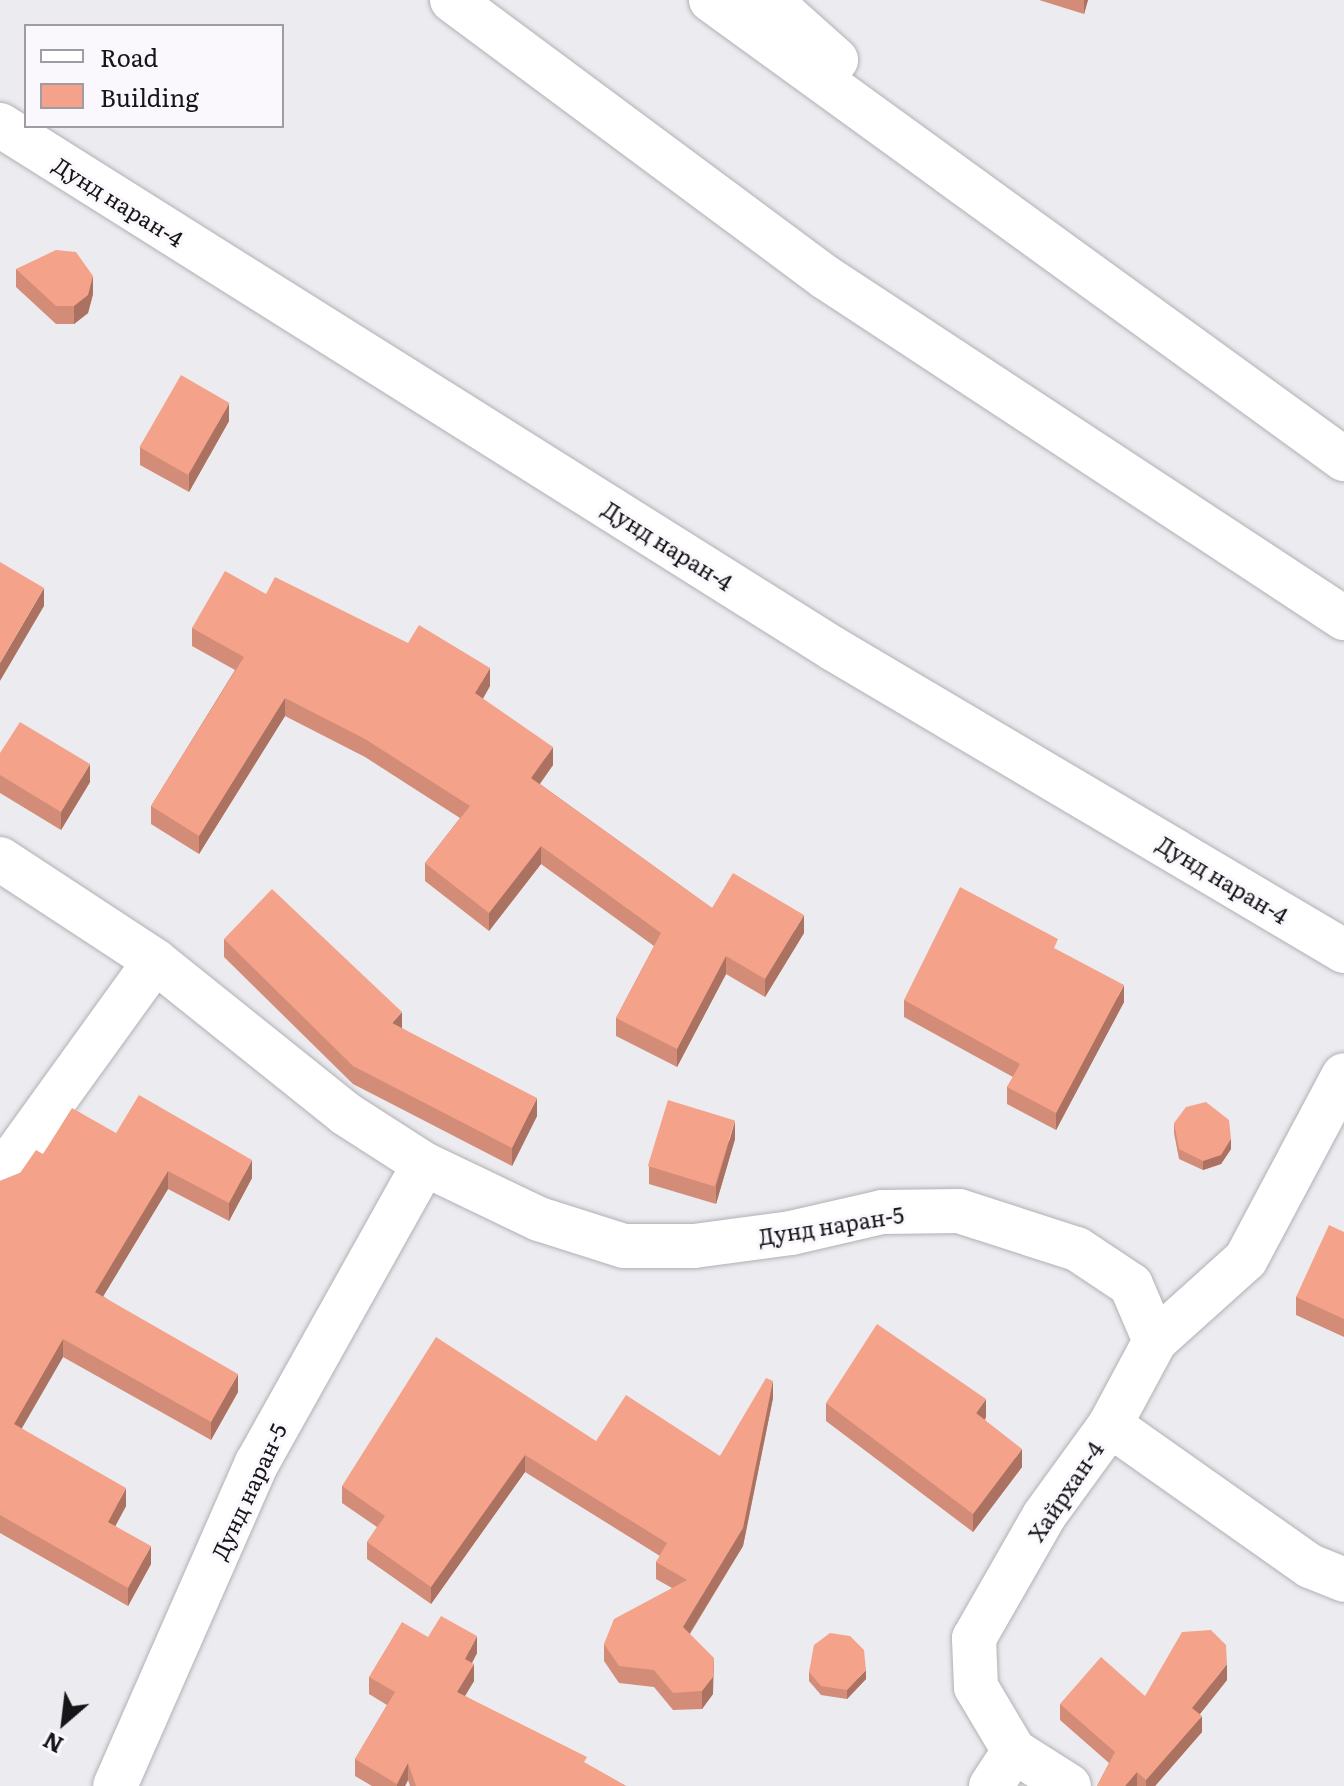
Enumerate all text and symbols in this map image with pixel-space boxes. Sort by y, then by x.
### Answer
legend [24,24,284,128]
text: Road [100,39,158,74]
text: Building [100,79,199,114]
street label: Дунд наран-4 [49,151,189,251]
street label: Дунд наран-4 [598,495,738,595]
street label: Дунд наран-4 [1153,830,1293,928]
street label: Дунд наран-5 [756,1200,906,1250]
street label: Дунд наран-5 [205,1419,291,1563]
street label: Хайрхан-4 [1022,1436,1108,1546]
north arrow [24,1682,104,1762]
text: N [37,1725,68,1763]

